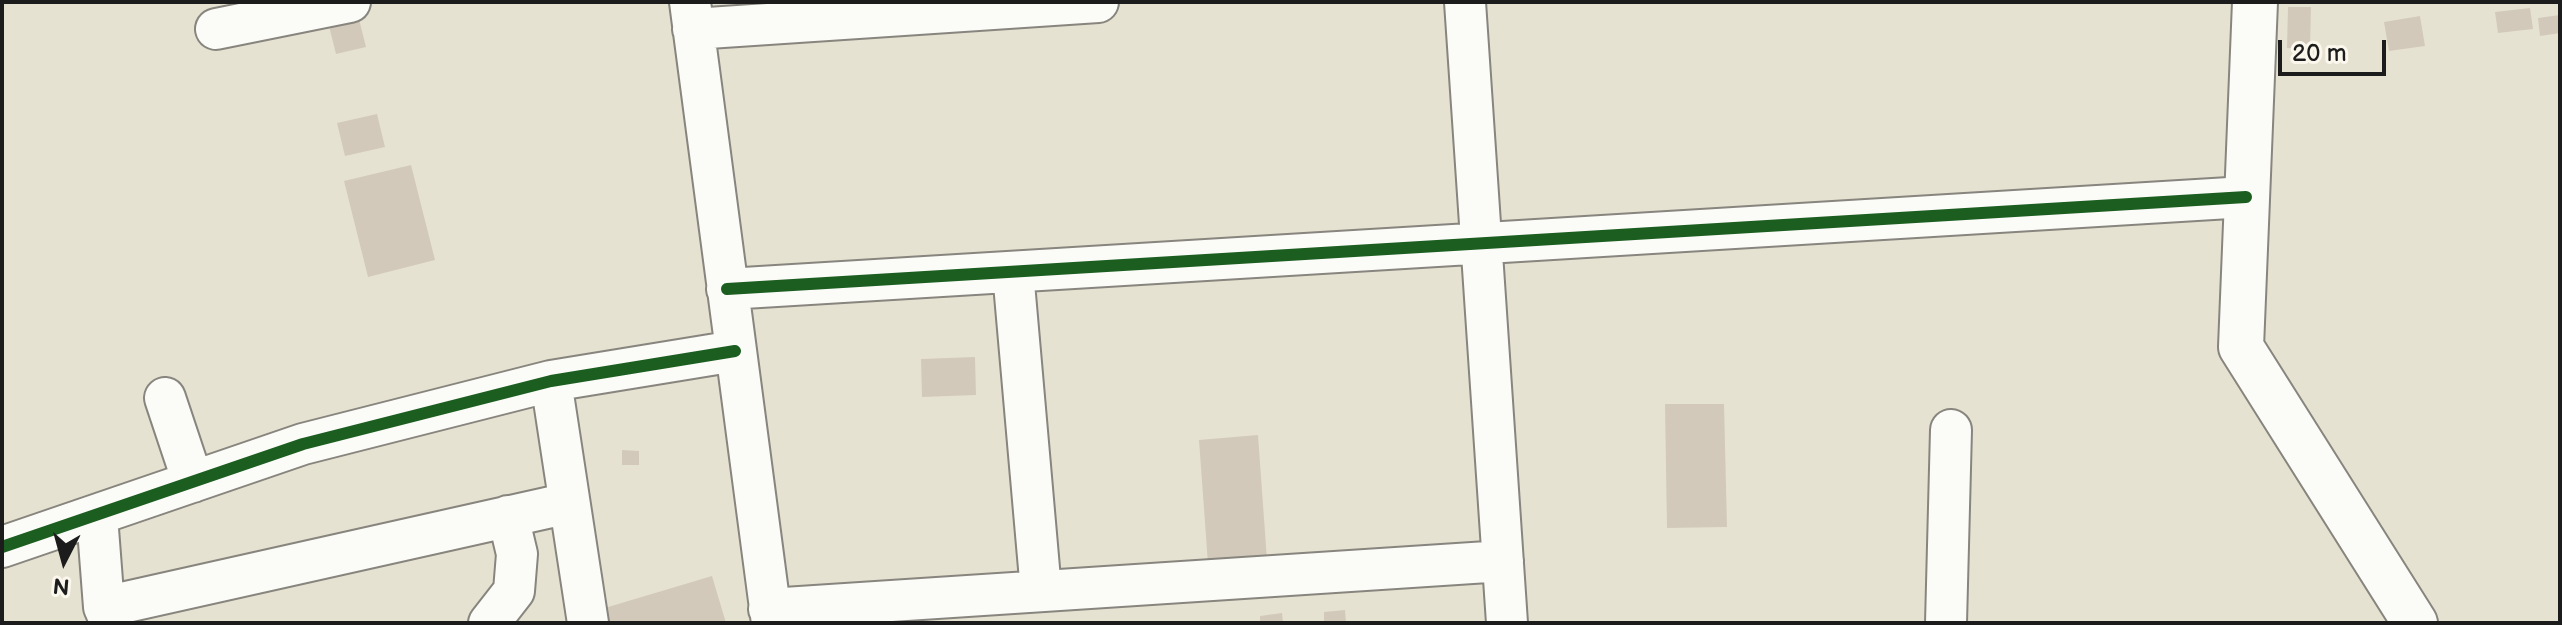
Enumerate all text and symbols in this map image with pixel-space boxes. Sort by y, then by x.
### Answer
scale bar [2282,24,2390,74]
text: 20 m [2292,39,2347,68]
north arrow [24,521,104,601]
text: N [52,571,71,600]

